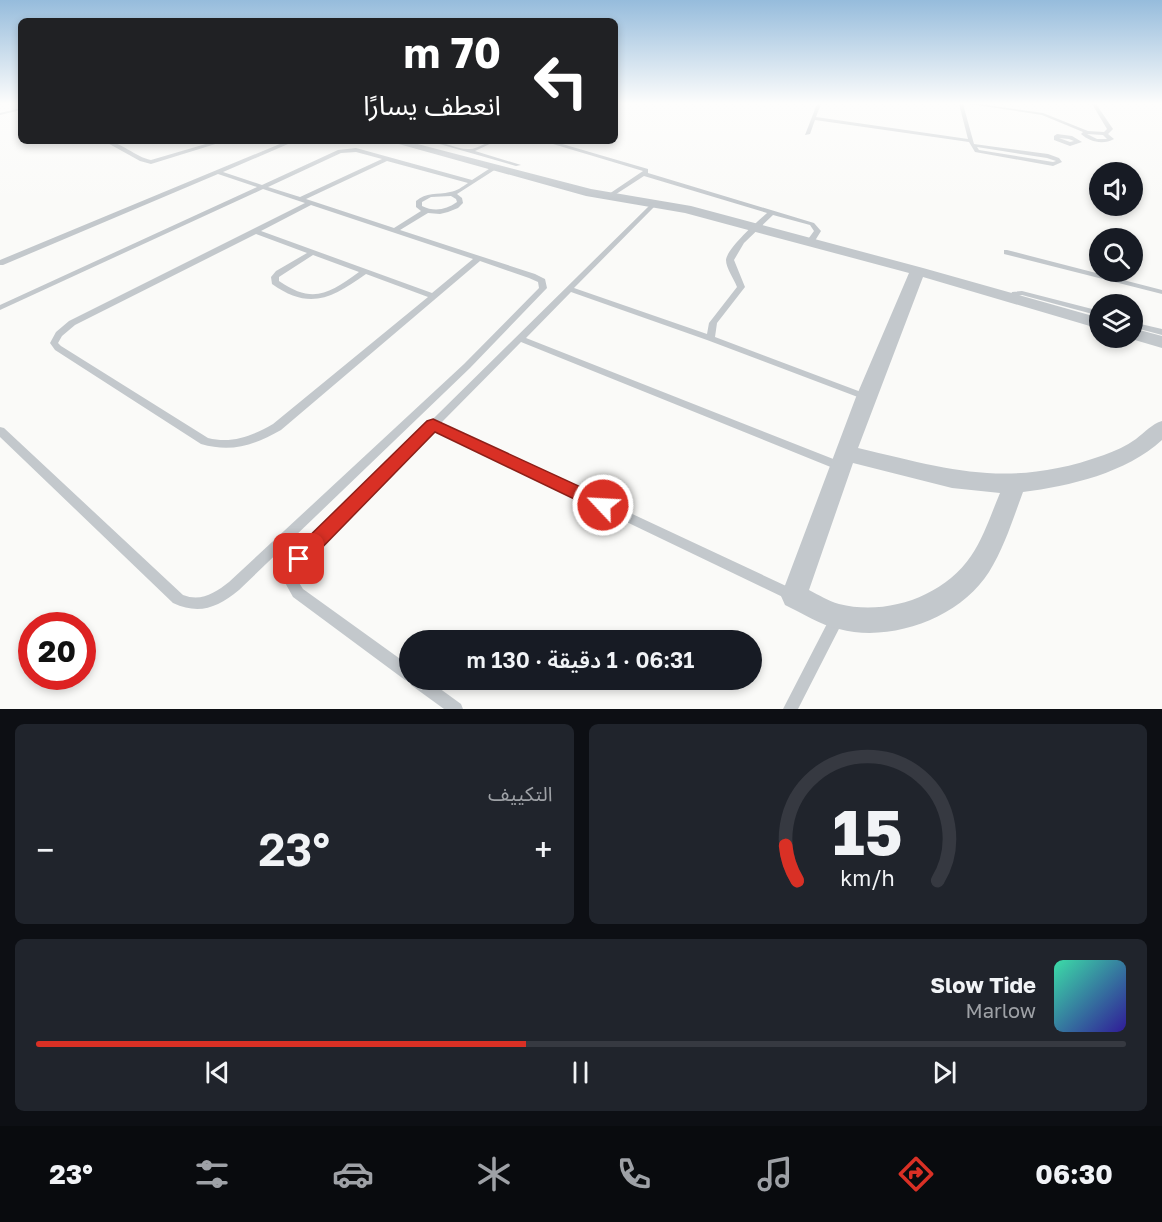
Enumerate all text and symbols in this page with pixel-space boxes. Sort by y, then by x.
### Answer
text: 70 m [404,27,501,77]
icon: left [522,42,600,120]
text: انعطف يسارًا [363,89,501,121]
map controls [1089,162,1143,348]
button: sound [1089,162,1143,216]
button: search [1089,228,1143,282]
button: layers [1089,294,1143,348]
position arrow [571,473,635,537]
pin [273,533,324,584]
icon: arrive [282,542,315,575]
speed limit sign: 20 [18,612,96,690]
text: 06:31 · 1 دقيقة · 130 m [467,646,694,673]
text: التكييف [488,781,553,805]
text: 15 [833,794,903,869]
text: 23° [258,822,330,876]
text: − [36,830,54,869]
text: + [534,830,553,869]
text: km/h [840,865,895,891]
text: Slow Tide [930,971,1036,998]
text: Marlow [966,998,1036,1022]
icon: previous [201,1056,234,1089]
icon: pause [564,1056,597,1089]
icon: next [928,1056,961,1089]
icon: filters [191,1153,233,1195]
icon: car [332,1153,374,1195]
icon: climate [473,1153,515,1195]
icon: phone [613,1153,655,1195]
icon: music [754,1153,796,1195]
icon: directions [895,1153,937,1195]
text: 23° [49,1158,93,1190]
text: 06:30 [1035,1158,1113,1190]

